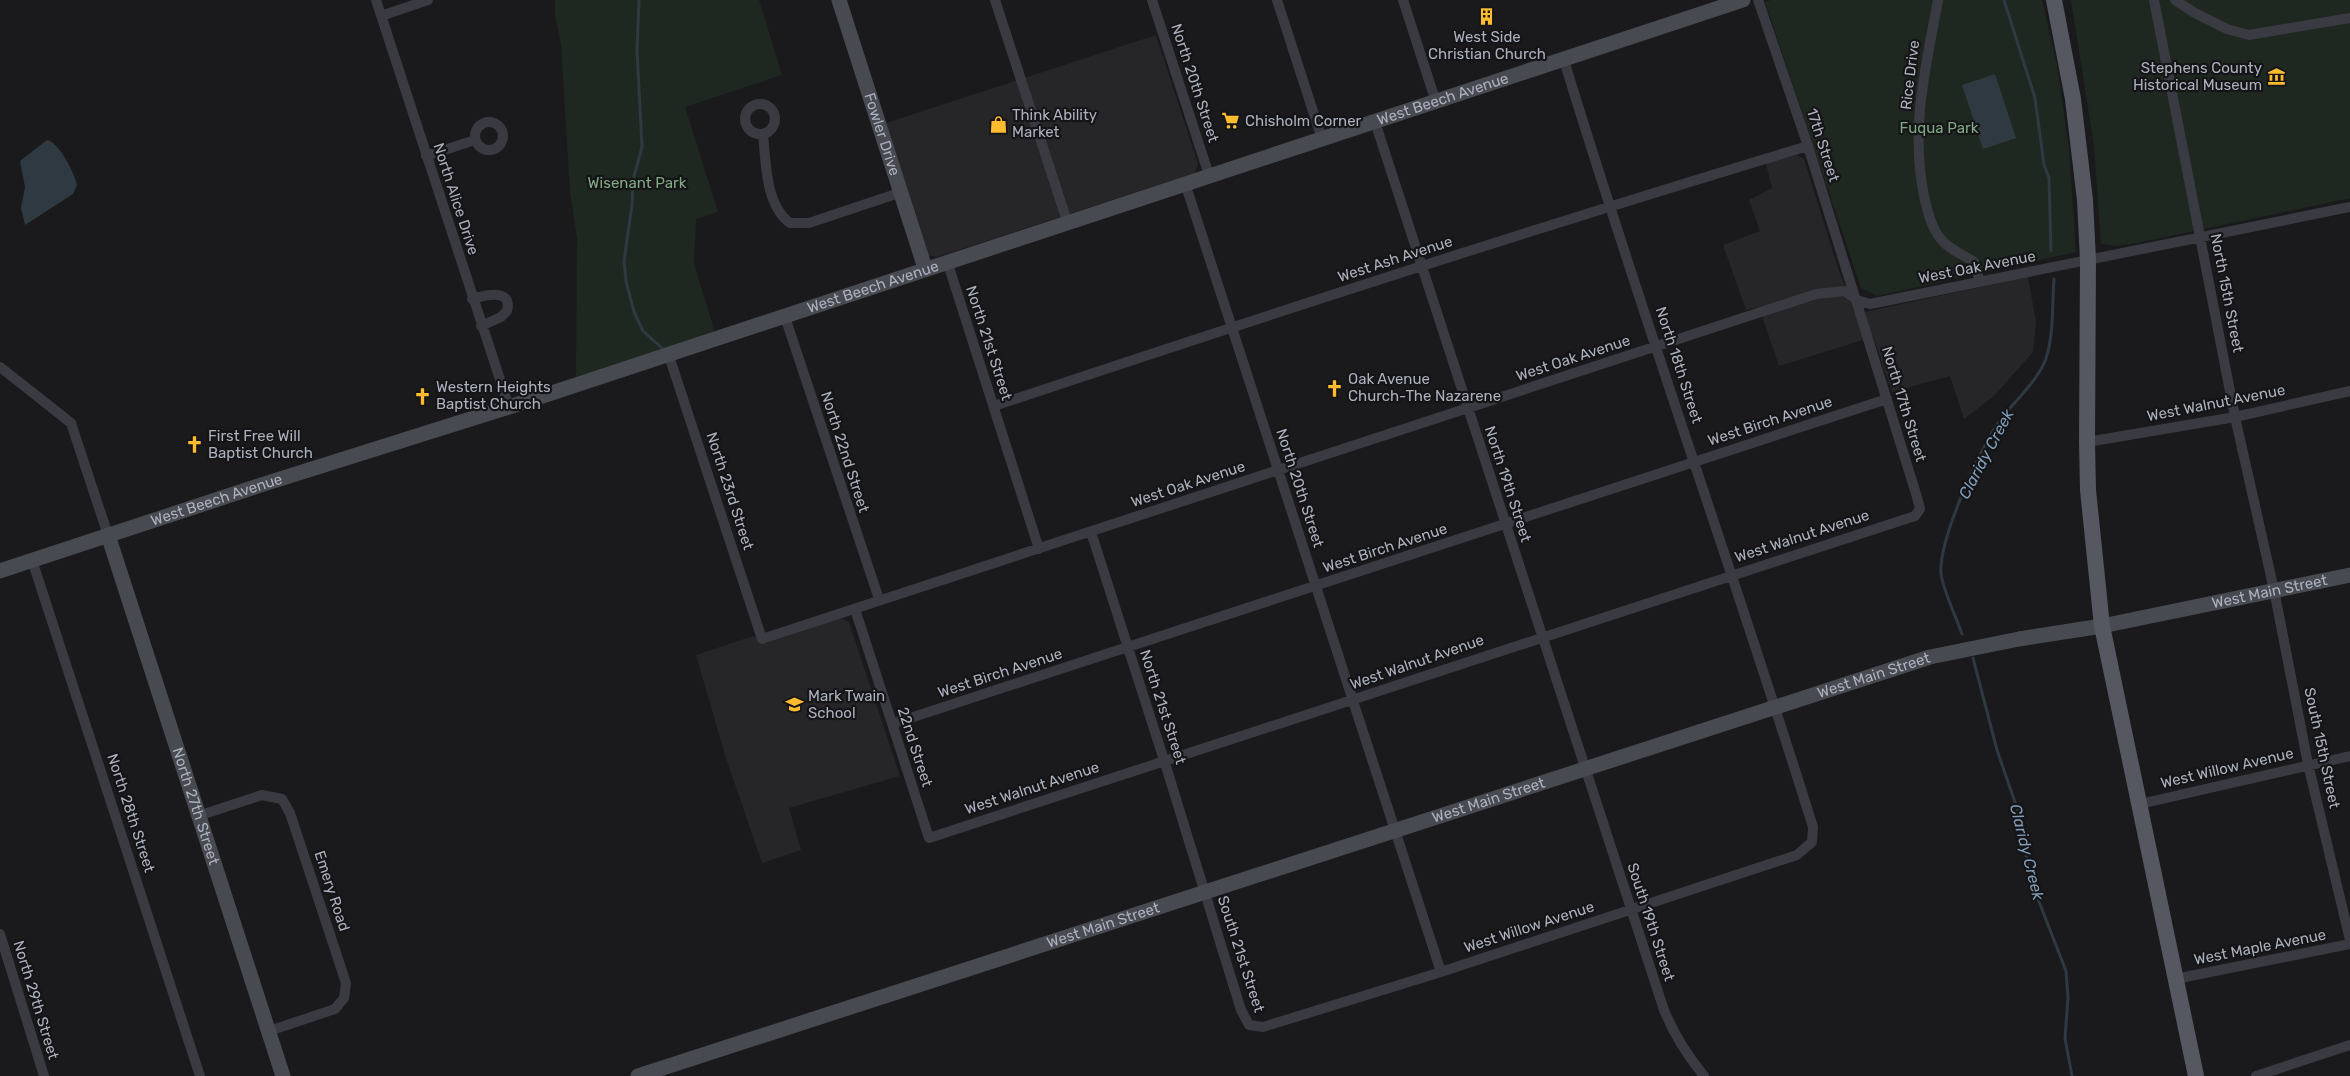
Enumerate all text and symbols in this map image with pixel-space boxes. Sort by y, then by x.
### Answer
building icon: West Side Christian Church [1477,6,1497,26]
street label: North 20th Street [1167,21,1223,145]
place label: West Side Christian Church [1428,28,1546,63]
street label: Rice Drive [1897,39,1923,111]
place label: Stephens County Historical Museum [2133,59,2262,94]
museum icon: Stephens County Historical Museum [2266,67,2286,87]
street label: West Beech Avenue [1375,69,1511,129]
street label: Fowler Drive [860,90,904,178]
place label: Think Ability Market [1012,106,1097,141]
street label: 17th Street [1803,106,1843,184]
supermarket icon: Chisholm Corner [1221,111,1241,131]
place label: Chisholm Corner [1245,112,1362,130]
shop icon: Think Ability Market [988,114,1008,134]
park label: Fuqua Park [1900,119,1979,137]
street label: North Alice Drive [429,141,483,257]
park label: Wisenant Park [588,174,687,192]
street label: West Ash Avenue [1335,232,1455,286]
street label: North 15th Street [2207,232,2247,354]
street label: West Oak Avenue [1917,247,2037,287]
street label: West Beech Avenue [805,257,941,317]
street label: North 21st Street [962,284,1016,403]
street label: North 18th Street [1652,304,1706,426]
street label: West Oak Avenue [1514,331,1632,385]
street label: North 17th Street [1878,344,1930,464]
place label: Oak Avenue Church-The Nazarene [1348,370,1501,405]
place label: Western Heights Baptist Church [436,378,551,413]
church icon: Oak Avenue Church-The Nazarene [1324,378,1344,398]
street label: West Walnut Avenue [2145,381,2287,425]
church icon: Western Heights Baptist Church [412,386,432,406]
street label: North 22nd Street [817,389,873,515]
street label: West Birch Avenue [1706,392,1834,450]
water label: Claridy Creek [1954,405,2018,502]
street label: North 19th Street [1481,424,1535,544]
street label: North 20th Street [1272,426,1328,550]
place label: First Free Will Baptist Church [208,427,313,462]
street label: North 23rd Street [702,430,758,552]
church icon: First Free Will Baptist Church [184,435,204,455]
street label: West Oak Avenue [1129,457,1247,511]
street label: West Beech Avenue [148,470,285,530]
street label: West Walnut Avenue [1732,506,1872,566]
street label: West Birch Avenue [1321,519,1449,577]
street label: West Main Street [2210,571,2329,612]
street label: West Walnut Avenue [1348,631,1486,693]
street label: West Birch Avenue [936,644,1064,702]
street label: North 21st Street [1136,648,1190,767]
street label: West Main Street [1815,649,1932,702]
street label: South 15th Street [2300,686,2344,810]
place label: Mark Twain School [808,687,885,722]
school or university icon: Mark Twain School [784,695,804,715]
street label: 22nd Street [894,705,936,789]
street label: West Willow Avenue [2159,744,2295,792]
street label: North 27th Street [168,745,223,867]
street label: North 28th Street [103,751,159,875]
street label: West Walnut Avenue [962,758,1102,818]
street label: West Main Street [1430,774,1547,827]
water label: Claridy Creek [2006,802,2048,903]
street label: Emery Road [311,848,353,934]
street label: South 19th Street [1623,861,1679,983]
street label: South 21st Street [1214,893,1268,1015]
street label: West Willow Avenue [1462,897,1596,957]
street label: West Main Street [1045,898,1162,952]
street label: West Maple Avenue [2192,925,2328,969]
street label: North 29th Street [9,938,63,1062]

